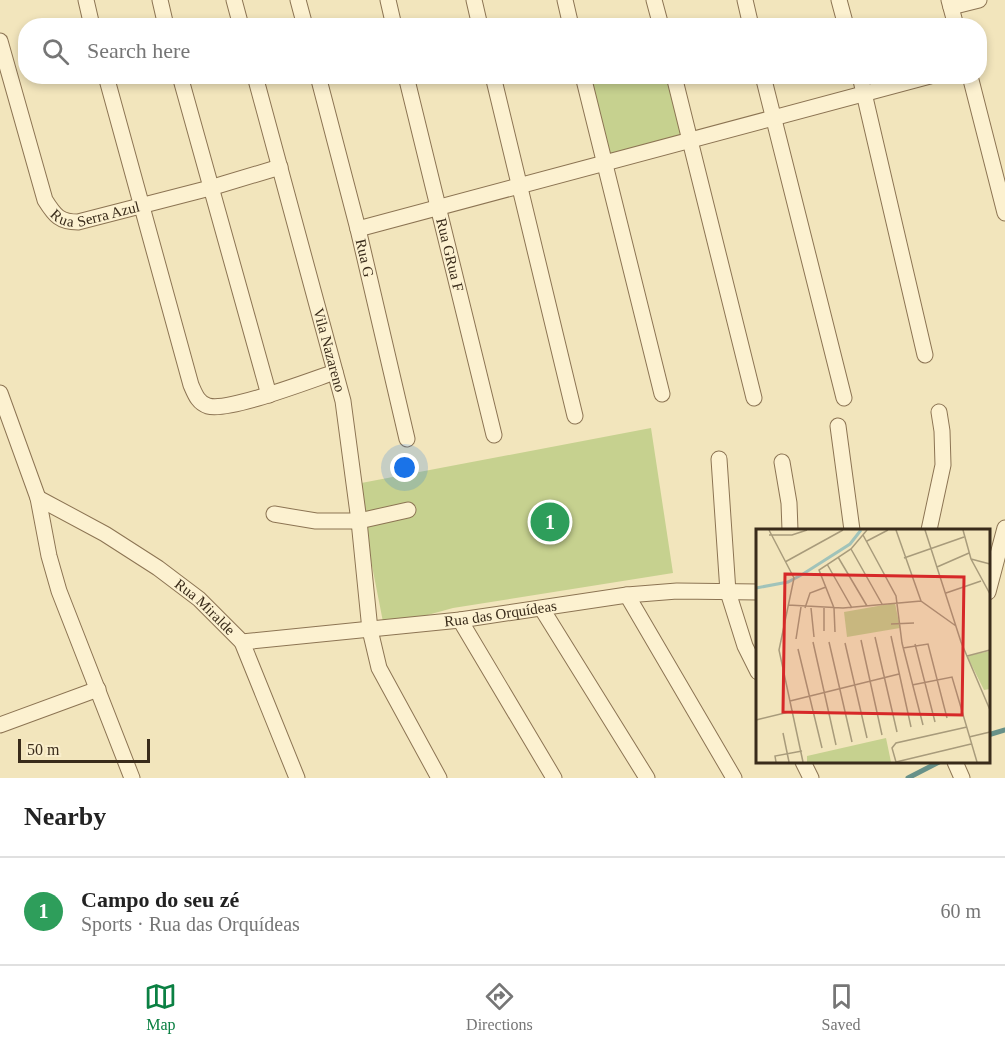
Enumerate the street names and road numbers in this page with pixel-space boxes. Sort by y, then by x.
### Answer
street label: Rua Serra Azul [47,198,141,230]
street label: Rua GRua F [433,216,467,293]
street label: Rua G [353,237,377,279]
street label: Vila Nazareno [310,306,348,394]
street label: Rua Miralde [172,576,238,638]
street label: Rua das Orquídeas [443,598,558,630]

